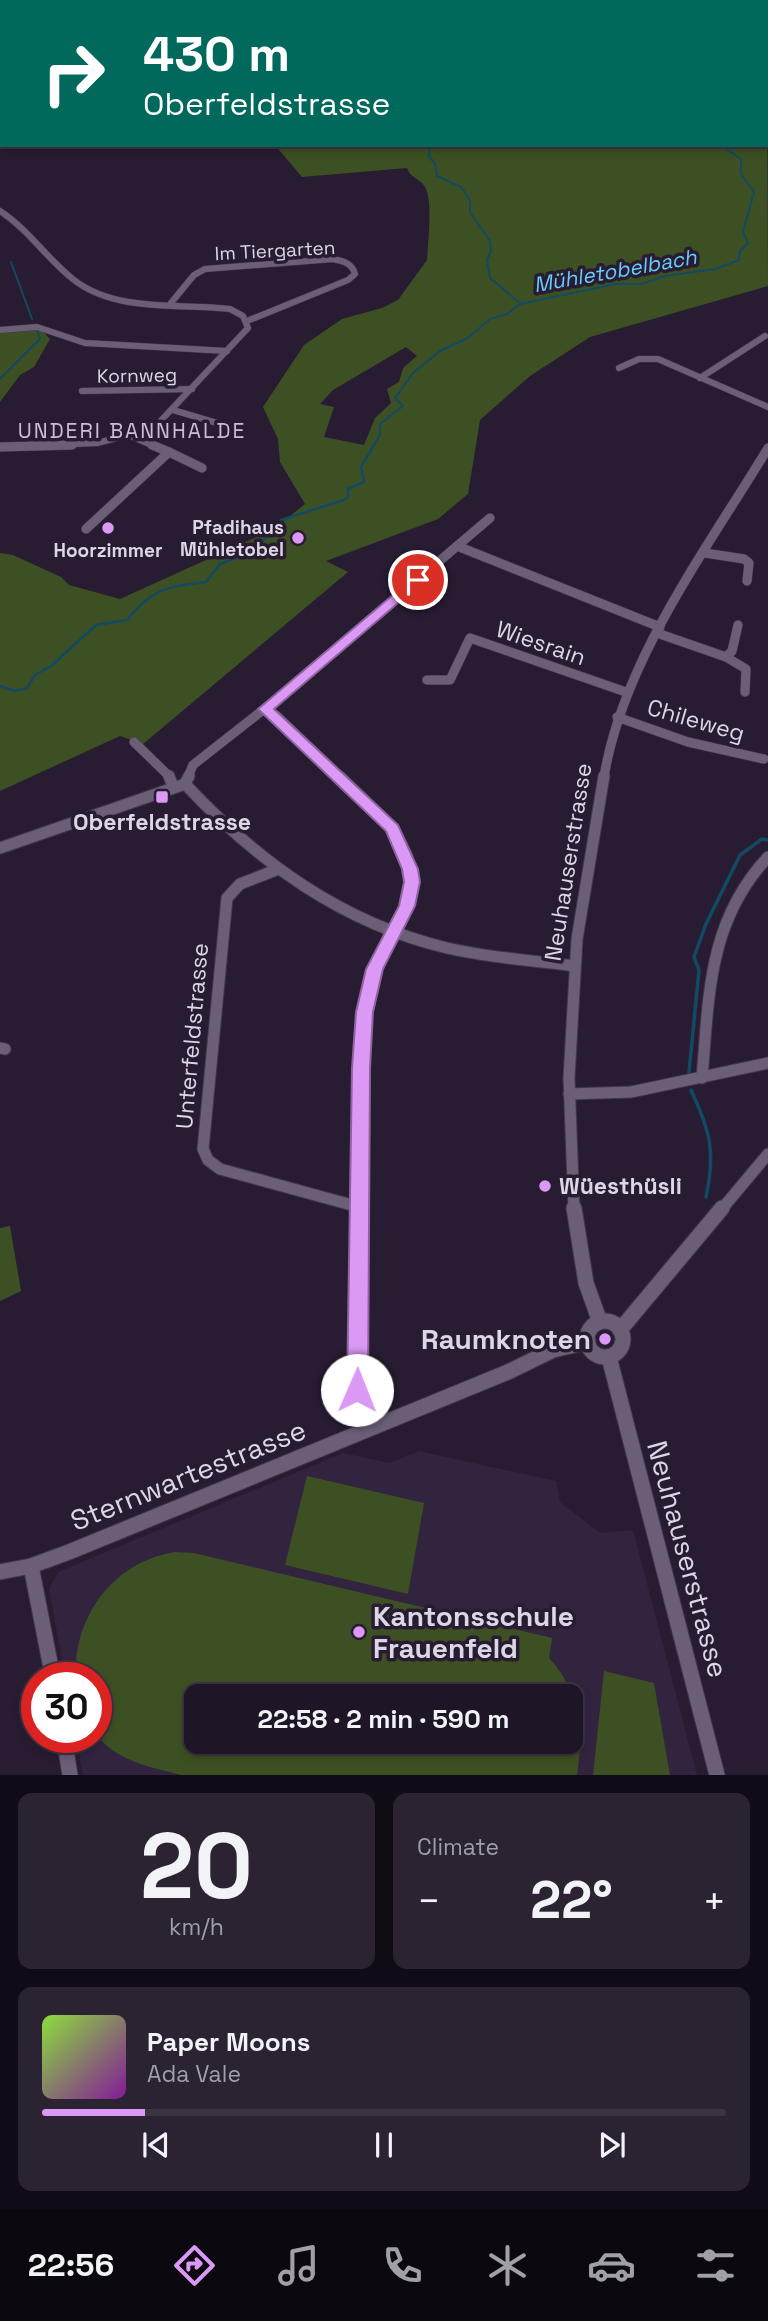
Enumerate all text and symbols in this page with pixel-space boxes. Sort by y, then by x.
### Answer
text: 430 m [143,23,290,85]
icon: right [28,28,119,119]
text: Oberfeldstrasse [143,84,390,124]
street label: Im Tiergarten [214,235,336,266]
water label: Mühletobelbach [531,243,700,298]
street label: Kornweg [97,362,177,389]
district label: UNDERI BANNHALDE [18,417,246,444]
place label: Pfadihaus Mühletobel [180,515,284,562]
marker: Hoorzimmer [100,520,116,536]
marker: Pfadihaus Mühletobel [290,530,306,546]
place label: Hoorzimmer [53,538,163,563]
pin [388,550,448,610]
icon: arrive [399,561,437,599]
street label: Wiesrain [492,614,590,672]
street label: Chileweg [644,692,748,748]
street label: Neuhauserstrasse [538,761,598,963]
marker: Oberfeldstrasse [154,789,170,805]
place label: Oberfeldstrasse [73,807,251,837]
street label: Unterfeldstrasse [169,942,215,1130]
place label: Wüesthüsli [559,1171,682,1201]
marker: Wüesthüsli [537,1178,553,1194]
place label: Raumknoten [421,1321,591,1357]
marker: Raumknoten [597,1331,613,1347]
position arrow [320,1353,394,1427]
street label: Sternwartestrasse [65,1411,311,1539]
street label: Neuhauserstrasse [639,1437,737,1681]
place label: Kantonsschule Frauenfeld [373,1598,574,1666]
marker: Kantonsschule Frauenfeld [351,1624,367,1640]
speed limit sign: 30 [21,1662,112,1753]
text: 22:58 · 2 min · 590 m [257,1702,510,1736]
text: 20 [140,1808,253,1925]
text: Climate [417,1832,499,1862]
text: 22° [530,1867,613,1933]
text: − [417,1877,441,1925]
text: + [702,1877,726,1925]
text: km/h [169,1912,224,1942]
text: Paper Moons [147,2025,310,2059]
text: Ada Vale [147,2059,241,2089]
icon: previous [137,2126,175,2164]
icon: pause [365,2126,403,2164]
icon: next [593,2126,631,2164]
icon: directions [170,2241,219,2290]
icon: music [274,2241,323,2290]
icon: phone [378,2241,427,2290]
icon: climate [483,2241,532,2290]
icon: car [587,2241,636,2290]
icon: filters [691,2241,740,2290]
text: 22:56 [28,2245,114,2285]

